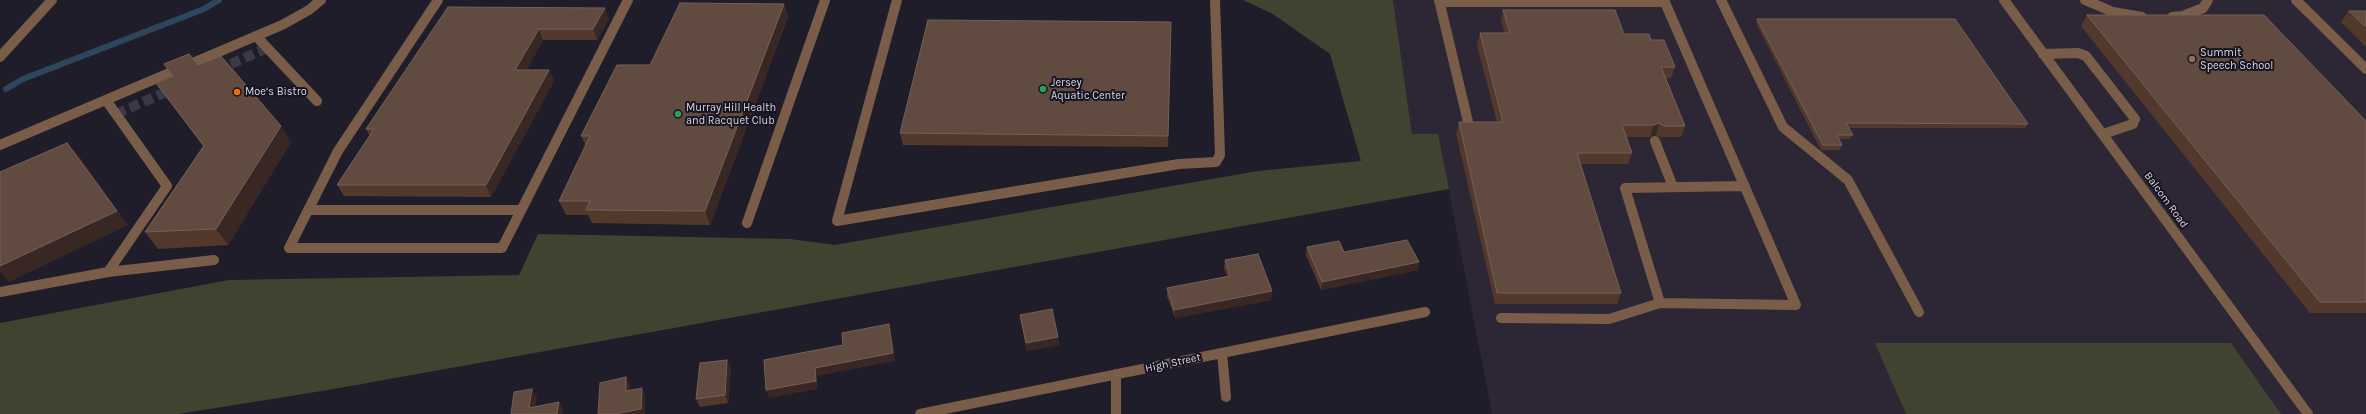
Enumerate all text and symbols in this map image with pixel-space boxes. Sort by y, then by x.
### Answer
place label: Summit Speech School [2200,46,2273,72]
marker: Summit Speech School [2187,54,2197,64]
place label: Jersey Aquatic Center [1051,76,1125,102]
marker: Jersey Aquatic Center [1038,84,1048,94]
place label: Moe‘s Bistro [245,85,307,99]
marker: Moe‘s Bistro [232,87,242,97]
place label: Murray Hill Health and Racquet Club [686,101,776,127]
marker: Murray Hill Health and Racquet Club [673,109,683,119]
street label: Balcom Road [2141,169,2191,231]
street label: High Street [1144,351,1202,375]

